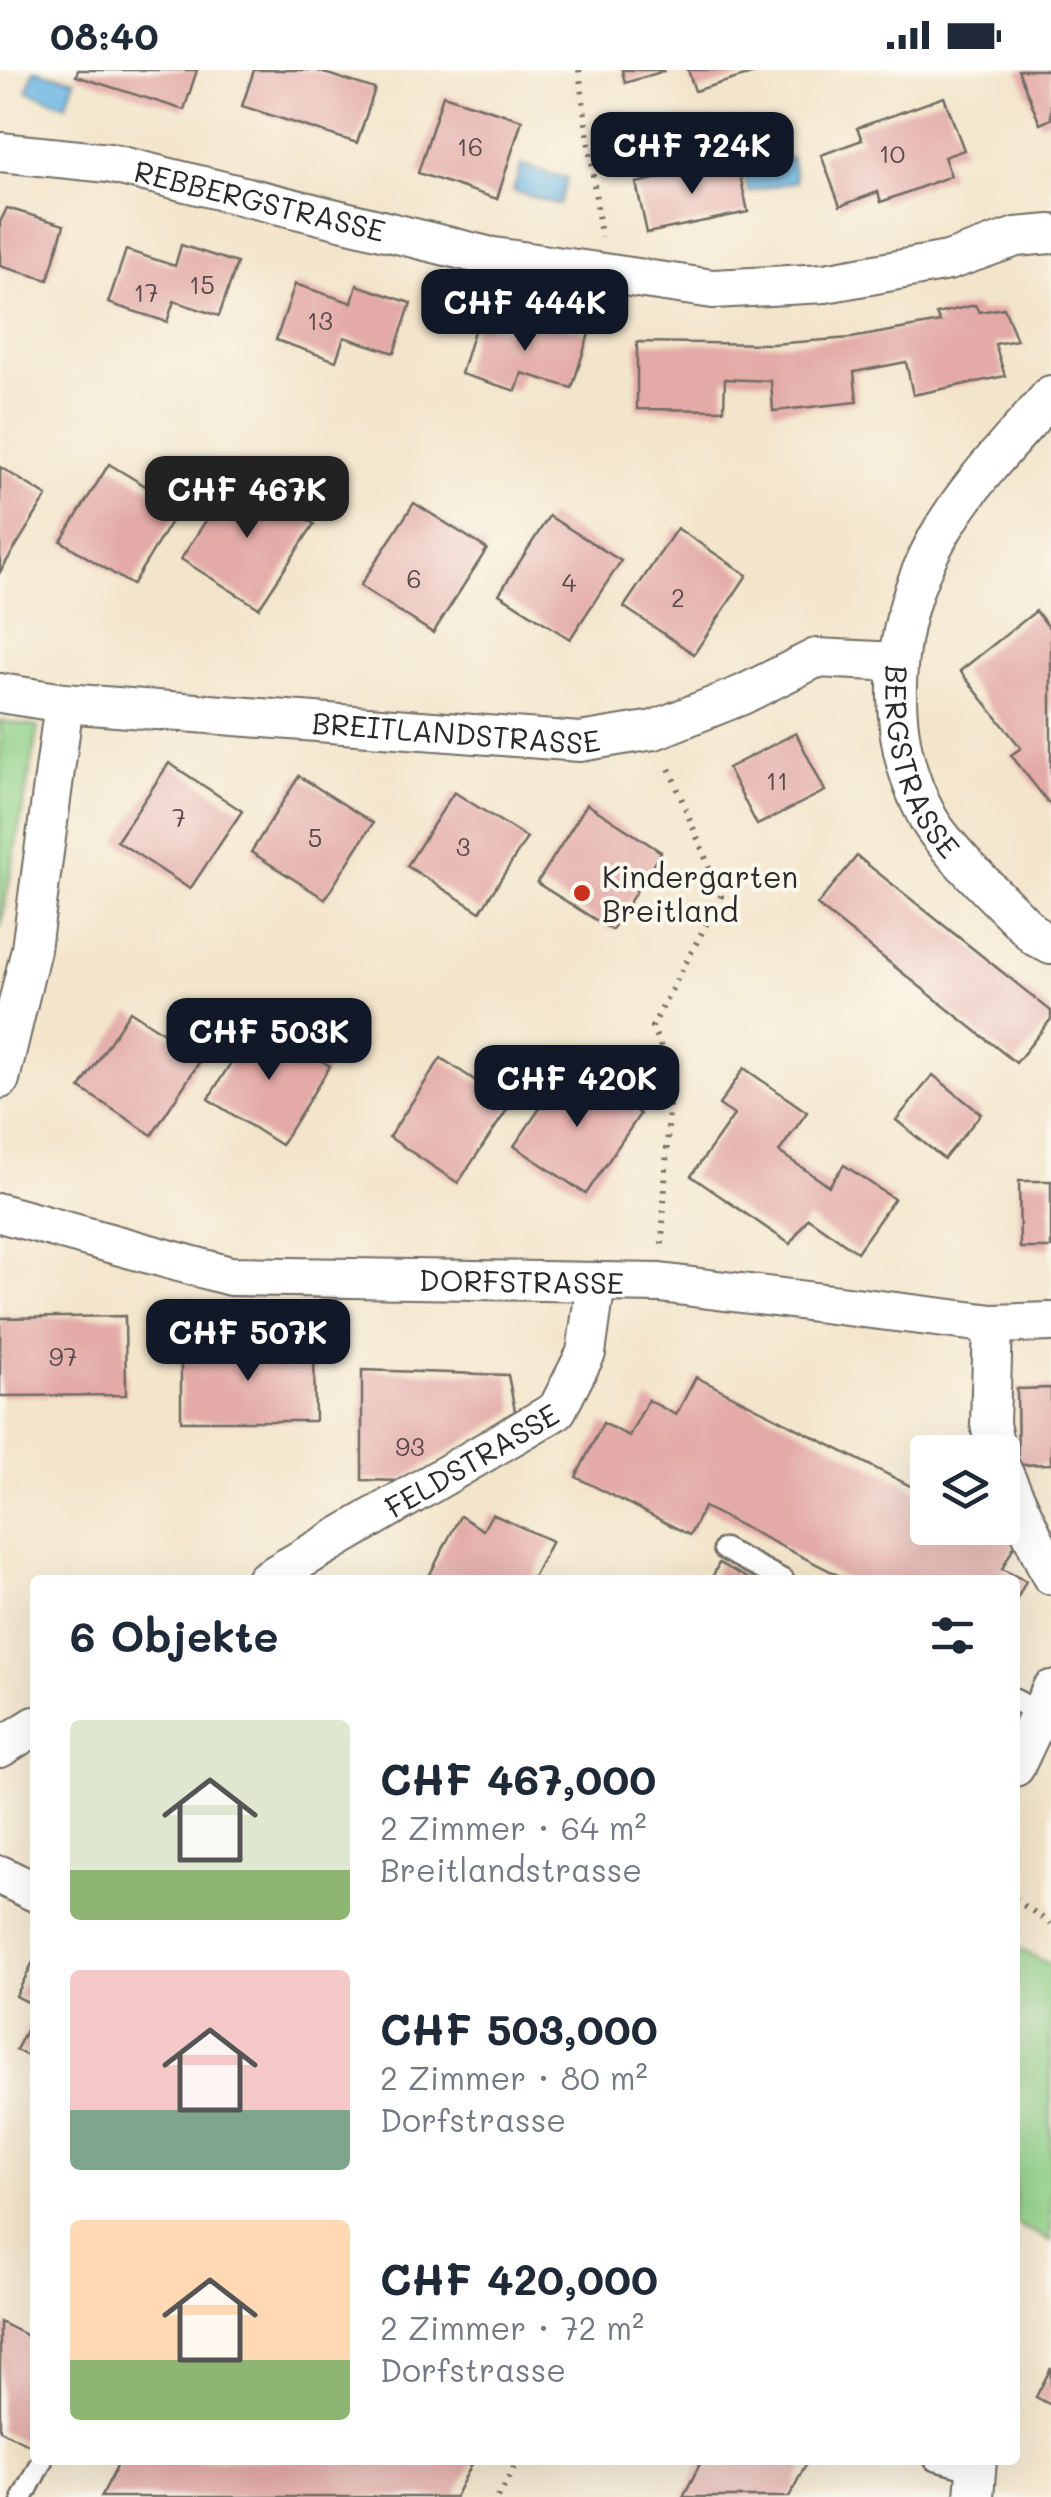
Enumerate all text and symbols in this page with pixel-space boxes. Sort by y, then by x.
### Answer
text: 08:40 [50,10,159,60]
pin: CHF 724K [589,112,795,197]
text: CHF 724K [613,123,771,165]
house number: 16 [457,130,483,162]
house number: 10 [879,137,905,169]
street label: REBBERGSTRASSE [130,150,389,250]
house number: 15 [189,268,215,300]
pin: CHF 444K [422,269,628,354]
house number: 17 [133,276,159,308]
text: CHF 444K [443,280,607,322]
house number: 13 [307,304,333,336]
pin: CHF 467K [144,456,350,541]
text: CHF 467K [167,467,327,509]
house number: 6 [406,562,422,594]
house number: 4 [562,566,577,598]
house number: 2 [671,581,685,613]
street label: BERGSTRASSE [877,664,969,866]
street label: BREITLANDSTRASSE [311,702,603,762]
house number: 11 [766,764,788,796]
house number: 7 [172,801,186,833]
house number: 5 [308,821,322,853]
house number: 3 [456,830,470,862]
place label: Kindergarten Breitland [602,856,798,930]
marker: Kindergarten Breitland [571,882,593,904]
pin: CHF 503K [166,998,372,1083]
text: CHF 503K [188,1009,350,1051]
pin: CHF 420K [474,1045,680,1130]
text: CHF 420K [496,1056,658,1098]
street label: DORFSTRASSE [419,1259,624,1302]
pin: CHF 507K [145,1299,351,1384]
text: CHF 507K [168,1310,328,1352]
house number: 97 [49,1340,77,1372]
street label: FELDSTRASSE [377,1394,566,1526]
house number: 93 [395,1430,425,1462]
map controls [910,1435,1020,1545]
button: layers [910,1435,1020,1545]
text: 6 Objekte [70,1608,278,1663]
icon: filters [925,1608,980,1663]
text: CHF 467,000 [380,1751,656,1806]
icon: home [150,1760,270,1880]
text: 2 Zimmer · 64 m² [380,1806,647,1848]
text: Breitlandstrasse [380,1848,642,1890]
text: CHF 503,000 [380,2001,658,2056]
icon: home [150,2010,270,2130]
text: 2 Zimmer · 80 m² [380,2056,648,2098]
text: Dorfstrasse [380,2098,566,2140]
text: CHF 420,000 [380,2251,658,2306]
icon: home [150,2260,270,2380]
text: 2 Zimmer · 72 m² [380,2306,644,2348]
text: Dorfstrasse [380,2348,566,2390]

